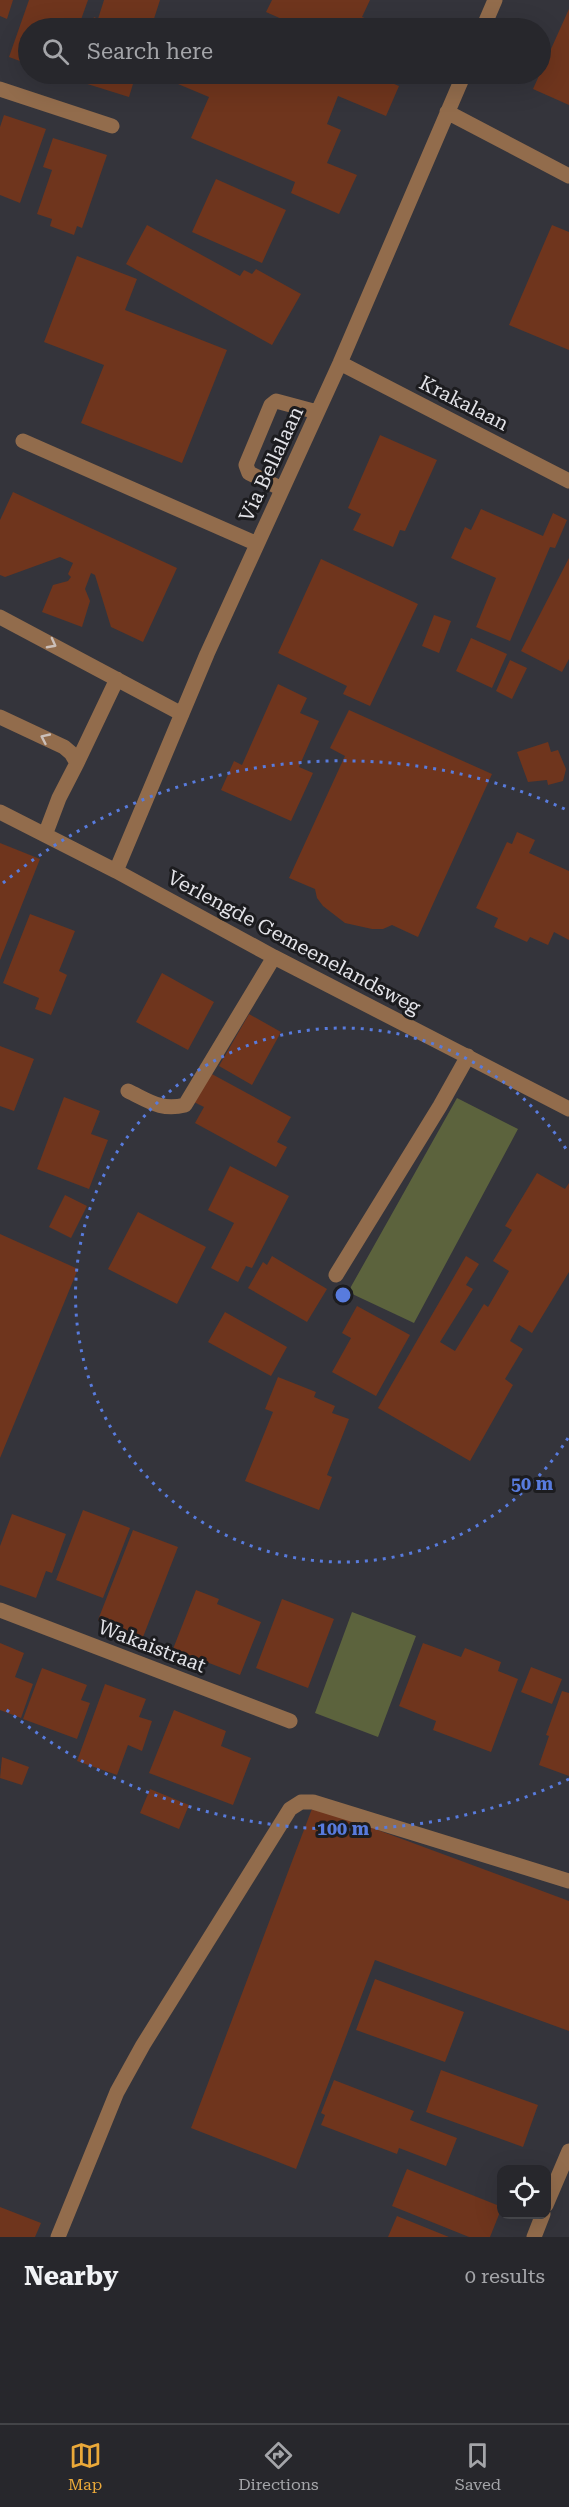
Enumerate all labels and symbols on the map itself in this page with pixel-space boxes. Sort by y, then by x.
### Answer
street label: Krakalaan [415,370,513,436]
street label: Via Bellalaan [234,403,308,525]
one-way arrow [45,637,56,648]
one-way arrow [40,734,51,746]
street label: Verlengde Gemeenelandsweg [163,865,425,1019]
centre of rings [333,1285,353,1305]
text: 50 m [511,1473,554,1494]
street label: Wakaistraat [95,1614,210,1678]
text: 100 m [317,1818,370,1839]

